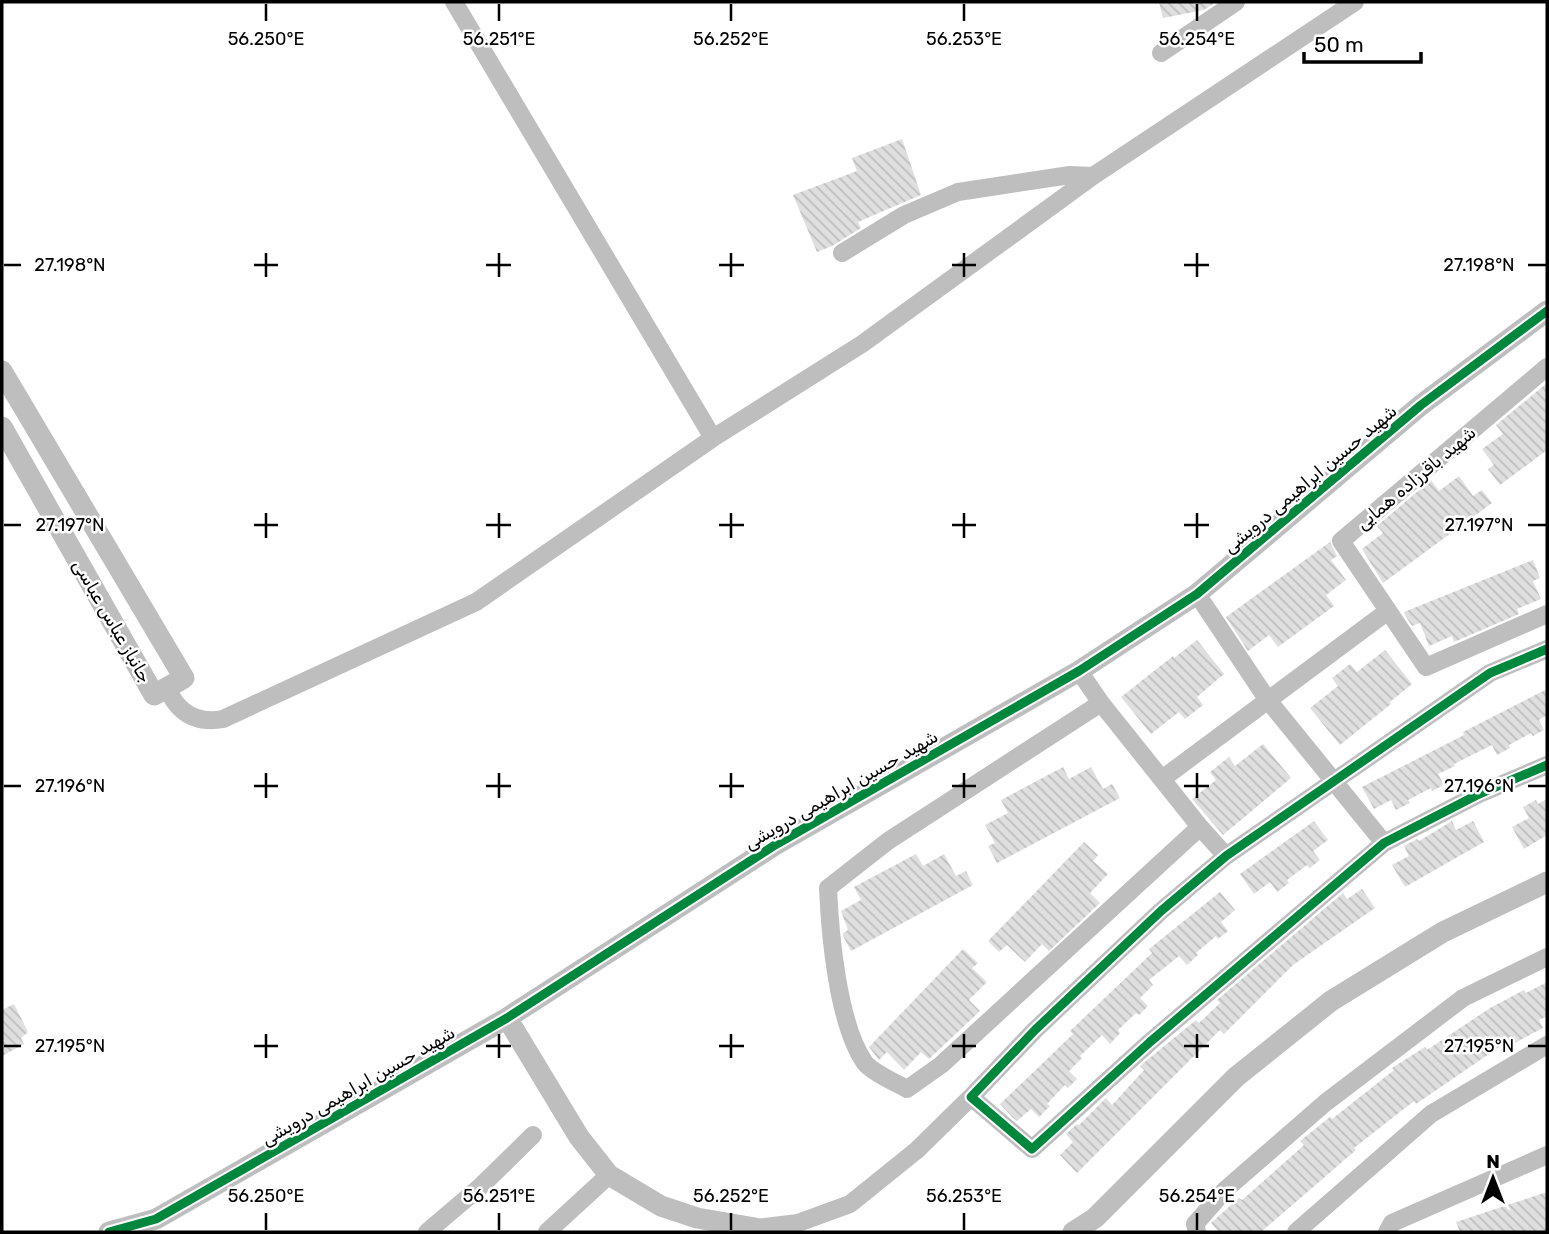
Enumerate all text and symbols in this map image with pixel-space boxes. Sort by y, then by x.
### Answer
scale bar [1304,21,1421,65]
text: 56.250°E [228,28,304,50]
text: 56.251°E [463,28,535,50]
text: 56.252°E [693,28,769,50]
text: 56.253°E [926,28,1002,50]
text: 56.254°E [1159,28,1235,50]
text: 50 m [1314,32,1364,57]
text: 27.198°N [34,254,106,276]
text: 27.198°N [1443,254,1515,276]
street label: شهید حسین ابراهیمی درویشی [1219,400,1401,558]
street label: شهید باقرزاده همایی [1352,421,1480,535]
text: 27.197°N [35,514,105,536]
text: 27.197°N [1444,514,1514,536]
street label: جانباز عباس عباسی [68,555,156,687]
street label: شهید حسین ابراهیمی درویشی [740,725,942,855]
text: 27.196°N [35,775,105,797]
text: 27.196°N [1444,775,1514,797]
street label: شهید حسین ابراهیمی درویشی [257,1021,459,1151]
text: 27.195°N [35,1035,105,1057]
text: 27.195°N [1444,1035,1514,1057]
north arrow [1458,1143,1528,1213]
text: N [1486,1150,1500,1173]
text: 56.250°E [228,1185,304,1207]
text: 56.251°E [463,1185,535,1207]
text: 56.252°E [693,1185,769,1207]
text: 56.253°E [926,1185,1002,1207]
text: 56.254°E [1159,1185,1235,1207]

